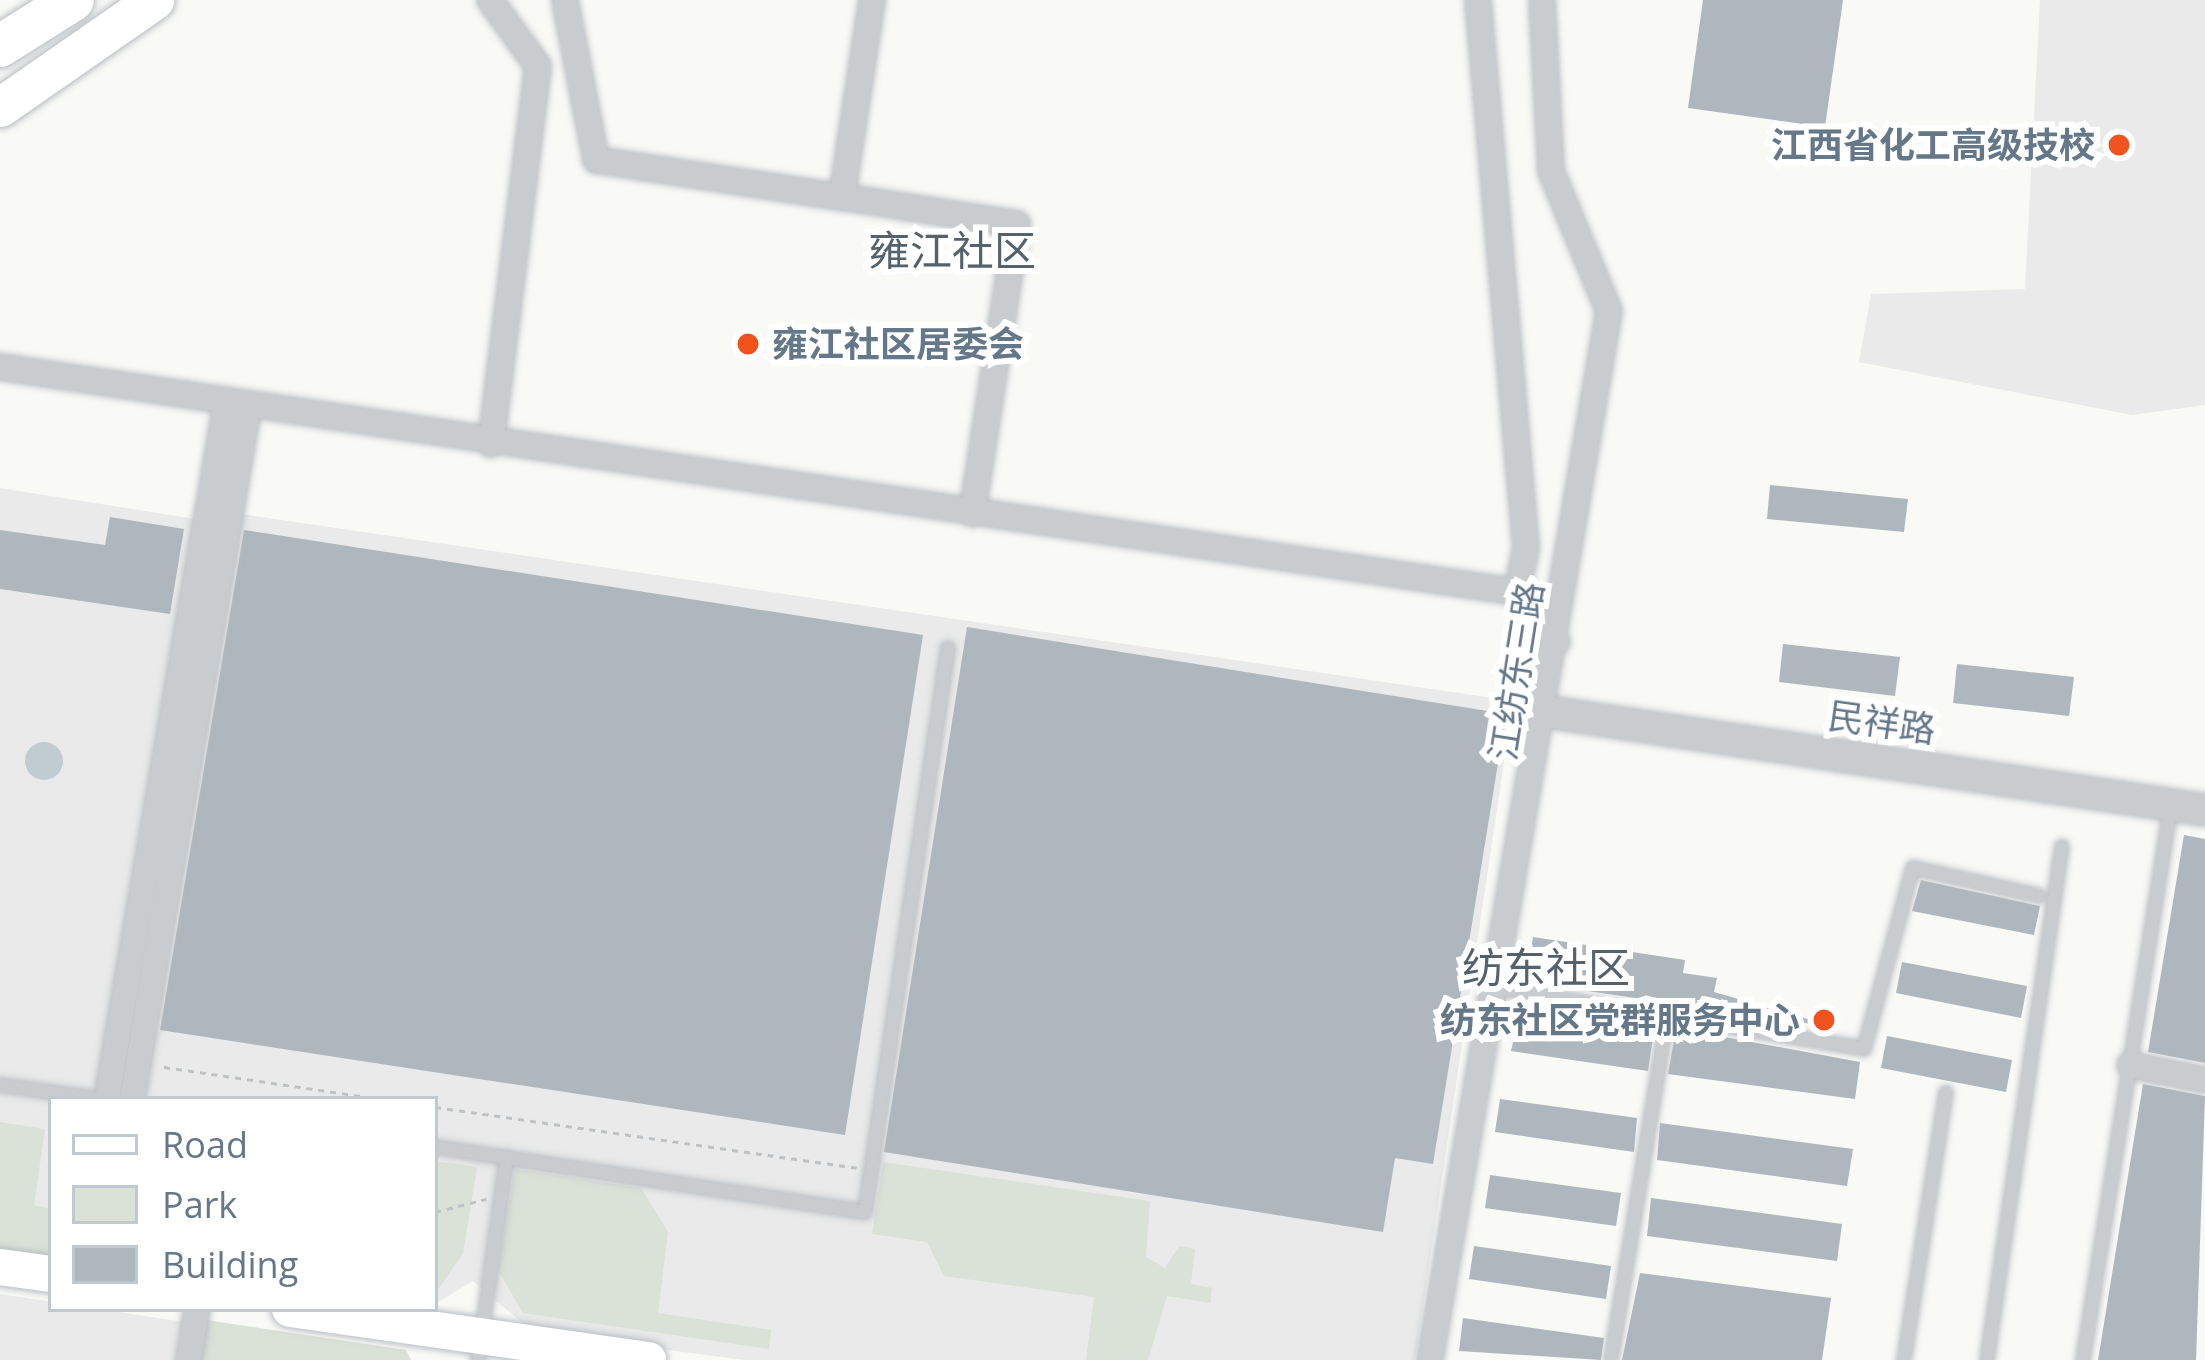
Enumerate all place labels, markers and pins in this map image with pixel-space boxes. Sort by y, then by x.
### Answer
place label: 江西省化工高级技校 [1771,123,2095,167]
marker: 江西省化工高级技校 [2106,132,2132,158]
place label: 雍江社区居委会 [772,322,1024,366]
marker: 雍江社区居委会 [735,331,761,357]
place label: 纺东社区党群服务中心 [1440,998,1800,1042]
marker: 纺东社区党群服务中心 [1811,1007,1837,1033]

